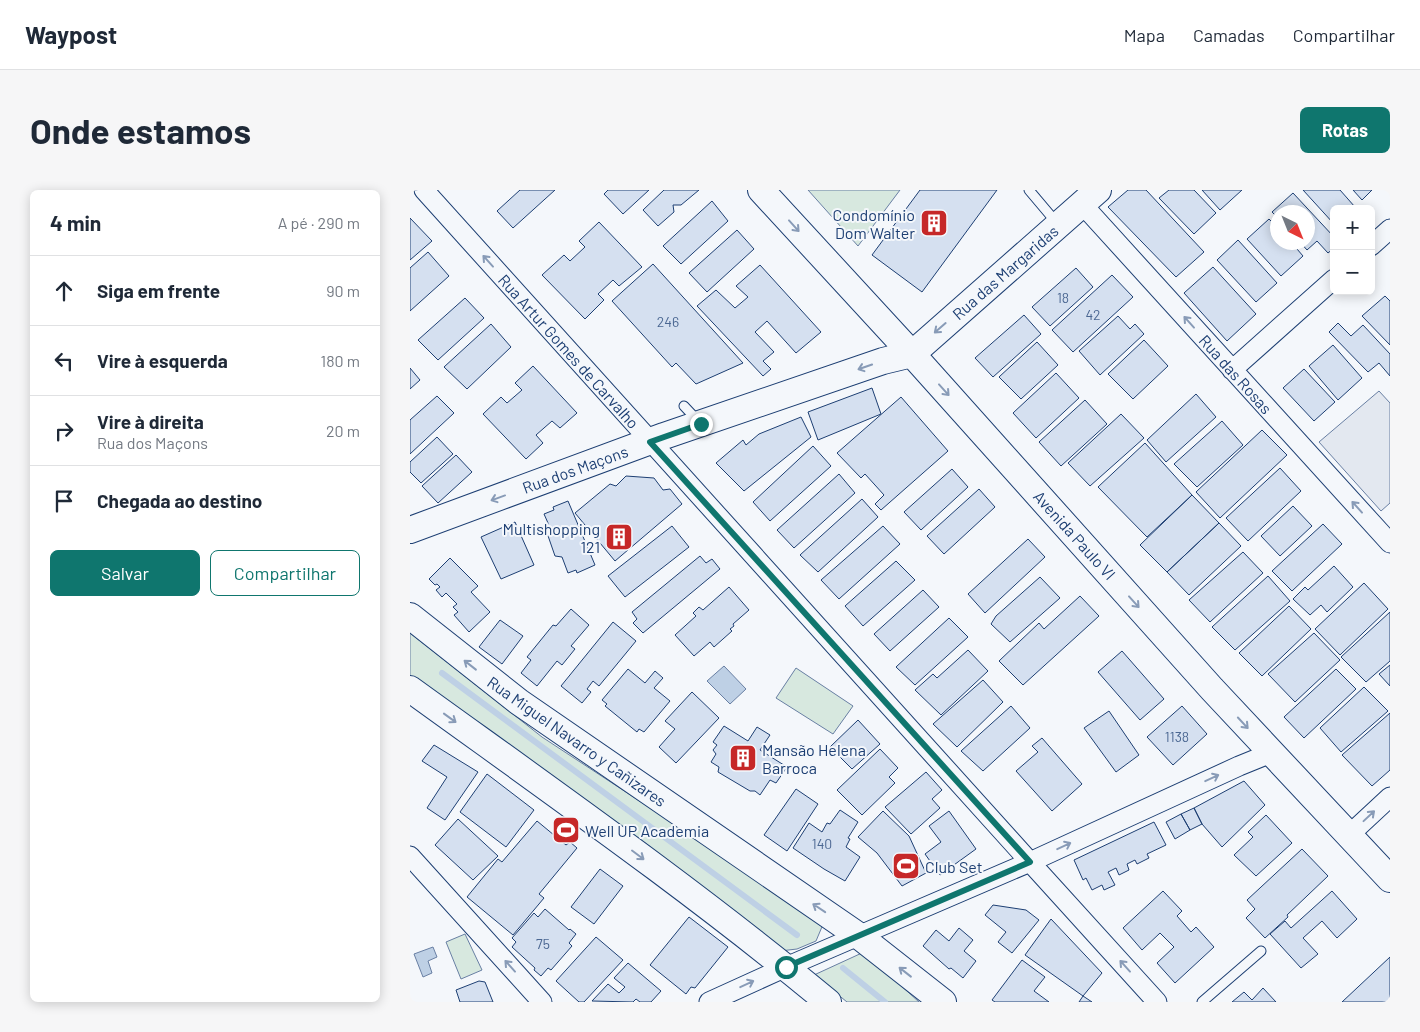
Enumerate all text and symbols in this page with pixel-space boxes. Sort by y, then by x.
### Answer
text: Waypost [25,20,117,49]
text: Mapa [1124,24,1165,46]
text: Camadas [1193,24,1265,46]
text: Compartilhar [1293,24,1395,46]
button: Rotas [1300,107,1390,153]
text: Onde estamos [30,109,251,151]
place label: Condomínio Dom Walter [833,205,915,242]
north arrow [1270,205,1315,250]
map controls [1330,205,1375,295]
button: + [1330,205,1375,250]
building icon: Condomínio Dom Walter [919,208,949,238]
text: 4 min [50,210,101,235]
text: A pé · 290 m [278,213,360,232]
one-way arrow [788,220,800,233]
street label: Rua das Margaridas [948,221,1062,323]
button: − [1330,250,1375,295]
one-way arrow [482,254,494,267]
street label: Rua Artur Gomes de Carvalho [495,270,643,432]
icon: ahead [50,277,78,305]
text: Siga em frente [97,279,220,302]
text: 90 m [326,281,360,300]
house number: 18 [1057,289,1069,306]
house number: 42 [1085,306,1101,323]
house number: 246 [657,313,679,330]
one-way arrow [1183,316,1195,329]
one-way arrow [934,323,947,334]
street label: Rua das Rosas [1196,331,1276,417]
icon: left [50,347,78,375]
text: Vire à esquerda [97,349,228,372]
text: 180 m [321,351,360,370]
one-way arrow [857,363,873,372]
one-way arrow [938,383,950,396]
text: Vire à direita [97,410,204,433]
route end [690,413,713,436]
icon: right [50,417,78,445]
text: 20 m [326,421,360,440]
text: Rua dos Maçons [97,433,208,452]
street label: Rua dos Maçons [520,441,630,497]
icon: arrive [50,487,78,515]
street label: Avenida Paulo VI [1030,487,1120,583]
text: Chegada ao destino [97,489,262,512]
one-way arrow [490,494,506,503]
one-way arrow [1351,501,1363,514]
place label: Multishopping 121 [503,519,600,556]
building icon: Multishopping 121 [604,522,634,552]
button: Salvar [50,550,200,596]
button: Compartilhar [210,550,360,596]
one-way arrow [1128,596,1140,609]
one-way arrow [464,660,477,671]
street label: Rua Miguel Navarro y Cañizares [484,672,670,810]
one-way arrow [442,713,456,723]
one-way arrow [1237,716,1249,729]
house number: 1138 [1165,728,1189,745]
place label: Mansão Helena Barroca [762,740,866,777]
building icon: Mansão Helena Barroca [728,743,758,773]
one-way arrow [1204,773,1219,783]
one-way arrow [1363,810,1375,822]
sports icon: Well UP Academia [551,815,581,845]
place label: Well UP Academia [585,821,709,840]
house number: 140 [812,835,832,852]
one-way arrow [1056,841,1071,851]
one-way arrow [631,849,644,860]
sports icon: Club Set [891,851,921,881]
place label: Club Set [925,857,983,876]
one-way arrow [812,903,826,913]
house number: 75 [536,935,550,952]
route start [775,956,798,979]
one-way arrow [504,959,516,972]
one-way arrow [1119,960,1131,973]
one-way arrow [899,966,912,977]
one-way arrow [739,979,754,989]

